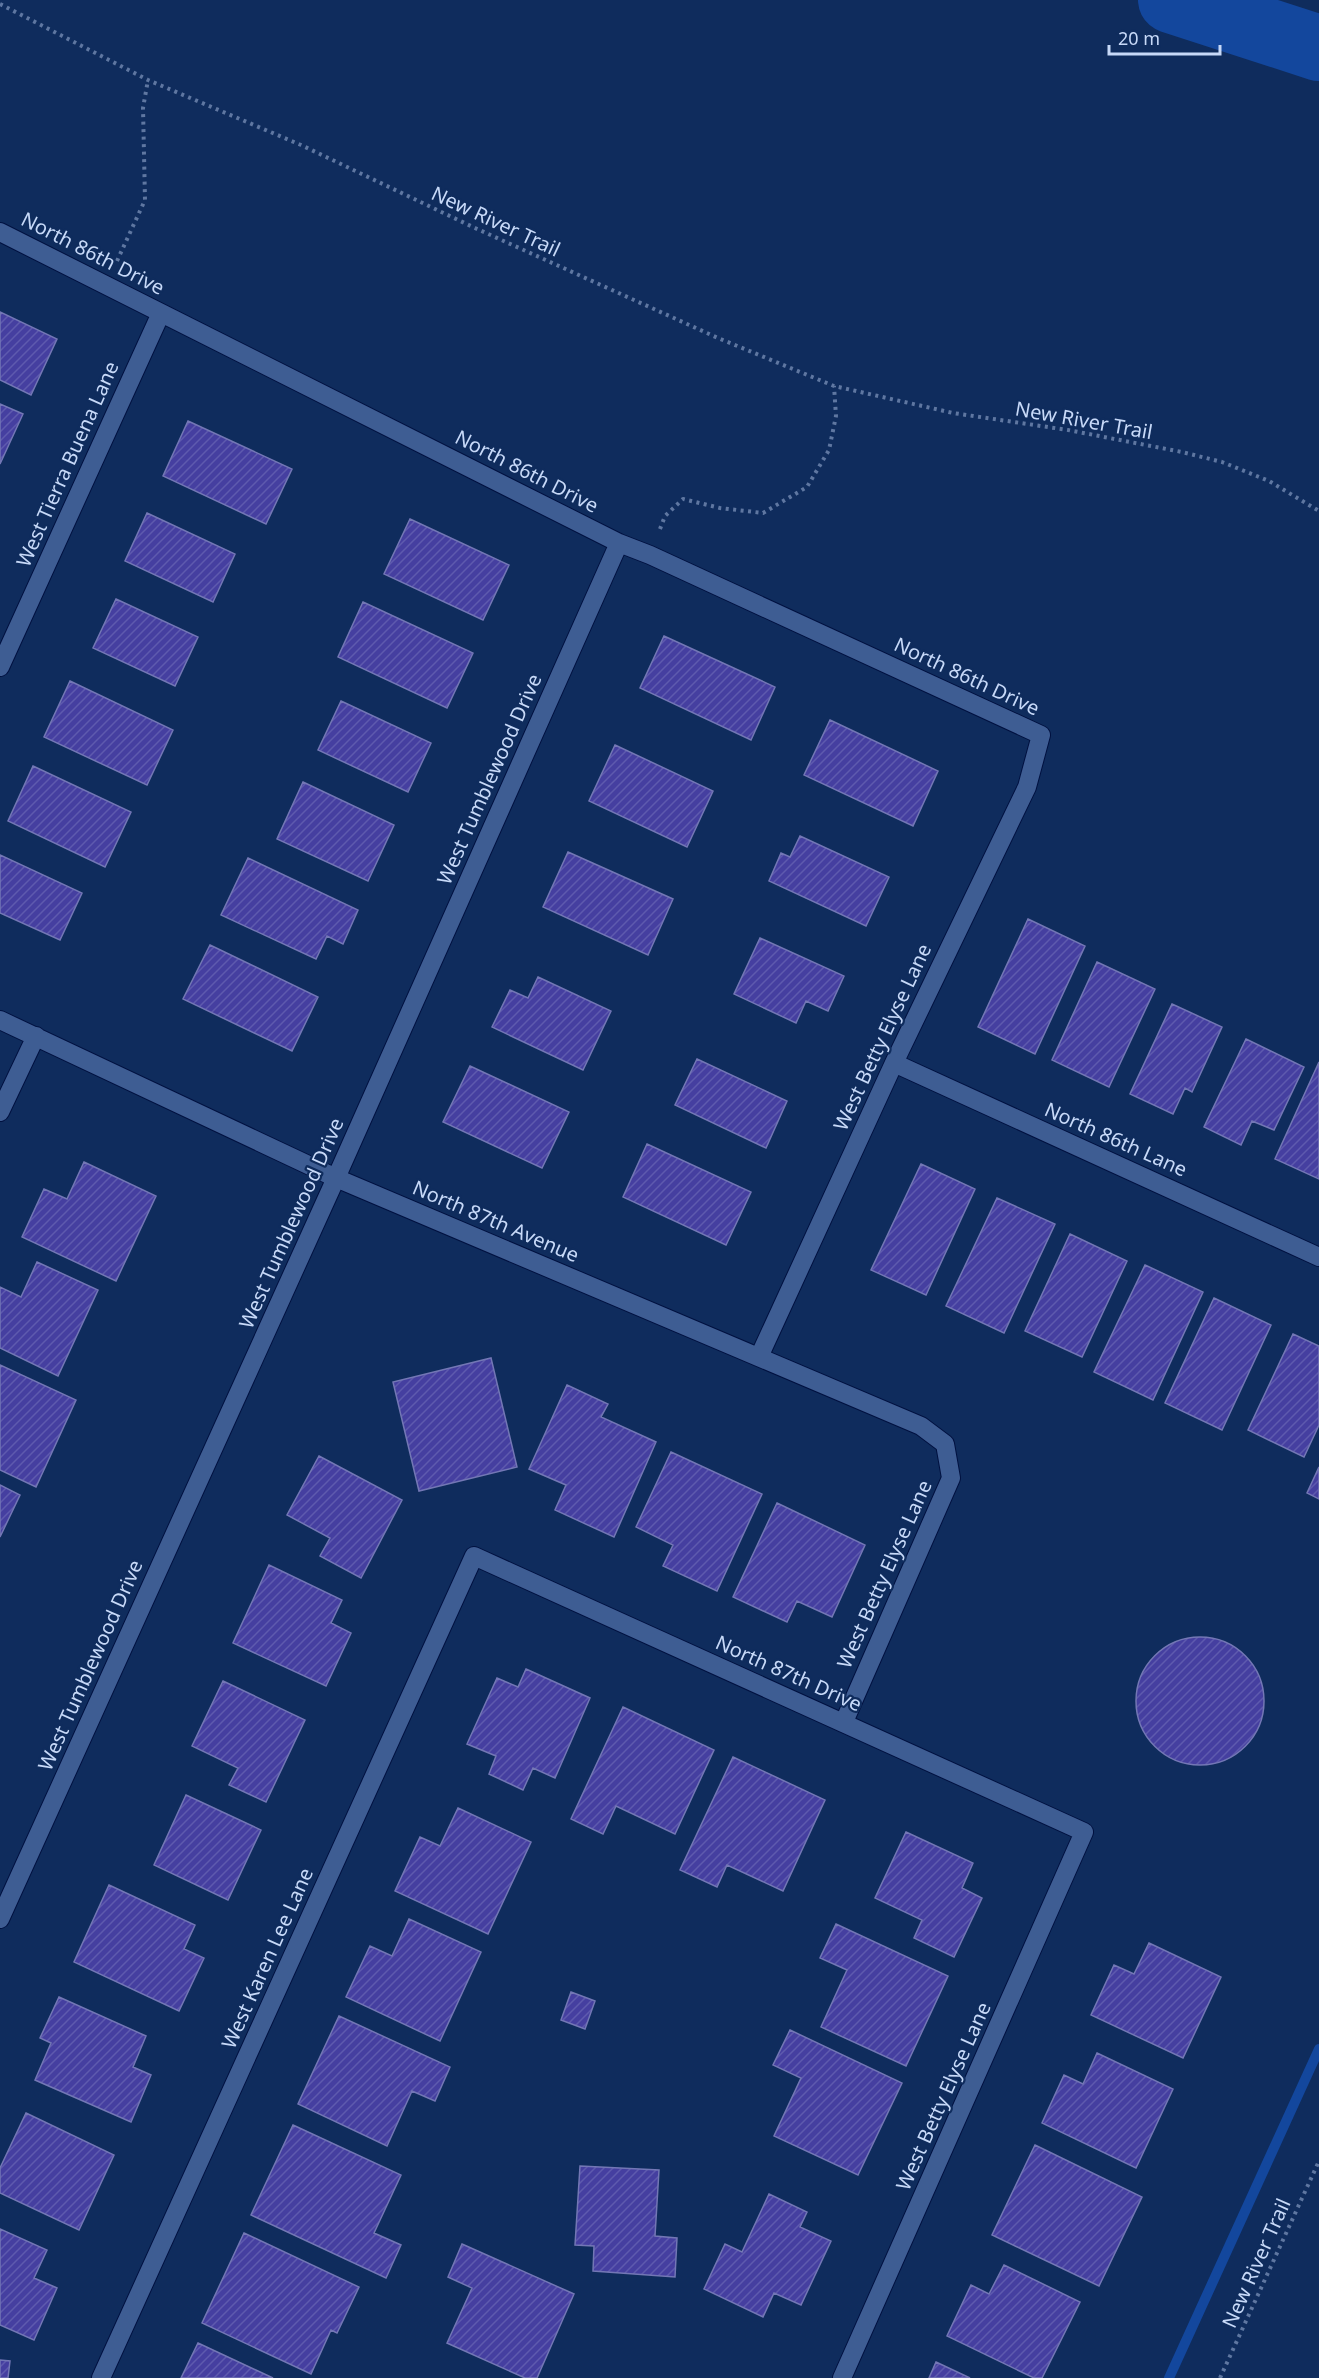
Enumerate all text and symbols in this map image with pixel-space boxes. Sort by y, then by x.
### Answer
scale bar [1109,18,1220,56]
text: 20 m [1118,26,1160,50]
street label: New River Trail [427,179,565,263]
street label: North 86th Drive [17,205,169,301]
street label: West Tierra Buena Lane [9,357,125,571]
street label: New River Trail [1013,395,1155,445]
street label: North 86th Drive [451,423,603,519]
street label: North 86th Drive [890,630,1044,722]
street label: West Tumblewood Drive [430,669,548,889]
street label: West Betty Elyse Lane [827,939,937,1135]
street label: North 86th Lane [1040,1095,1192,1183]
street label: West Tumblewood Drive [232,1113,350,1333]
street label: North 87th Avenue [409,1174,583,1268]
street label: West Betty Elyse Lane [830,1476,938,1672]
street label: West Tumblewood Drive [31,1555,149,1775]
street label: North 87th Drive [712,1629,866,1717]
street label: West Karen Lee Lane [215,1863,319,2053]
street label: West Betty Elyse Lane [889,1998,997,2194]
street label: New River Trail [1215,2194,1297,2332]

